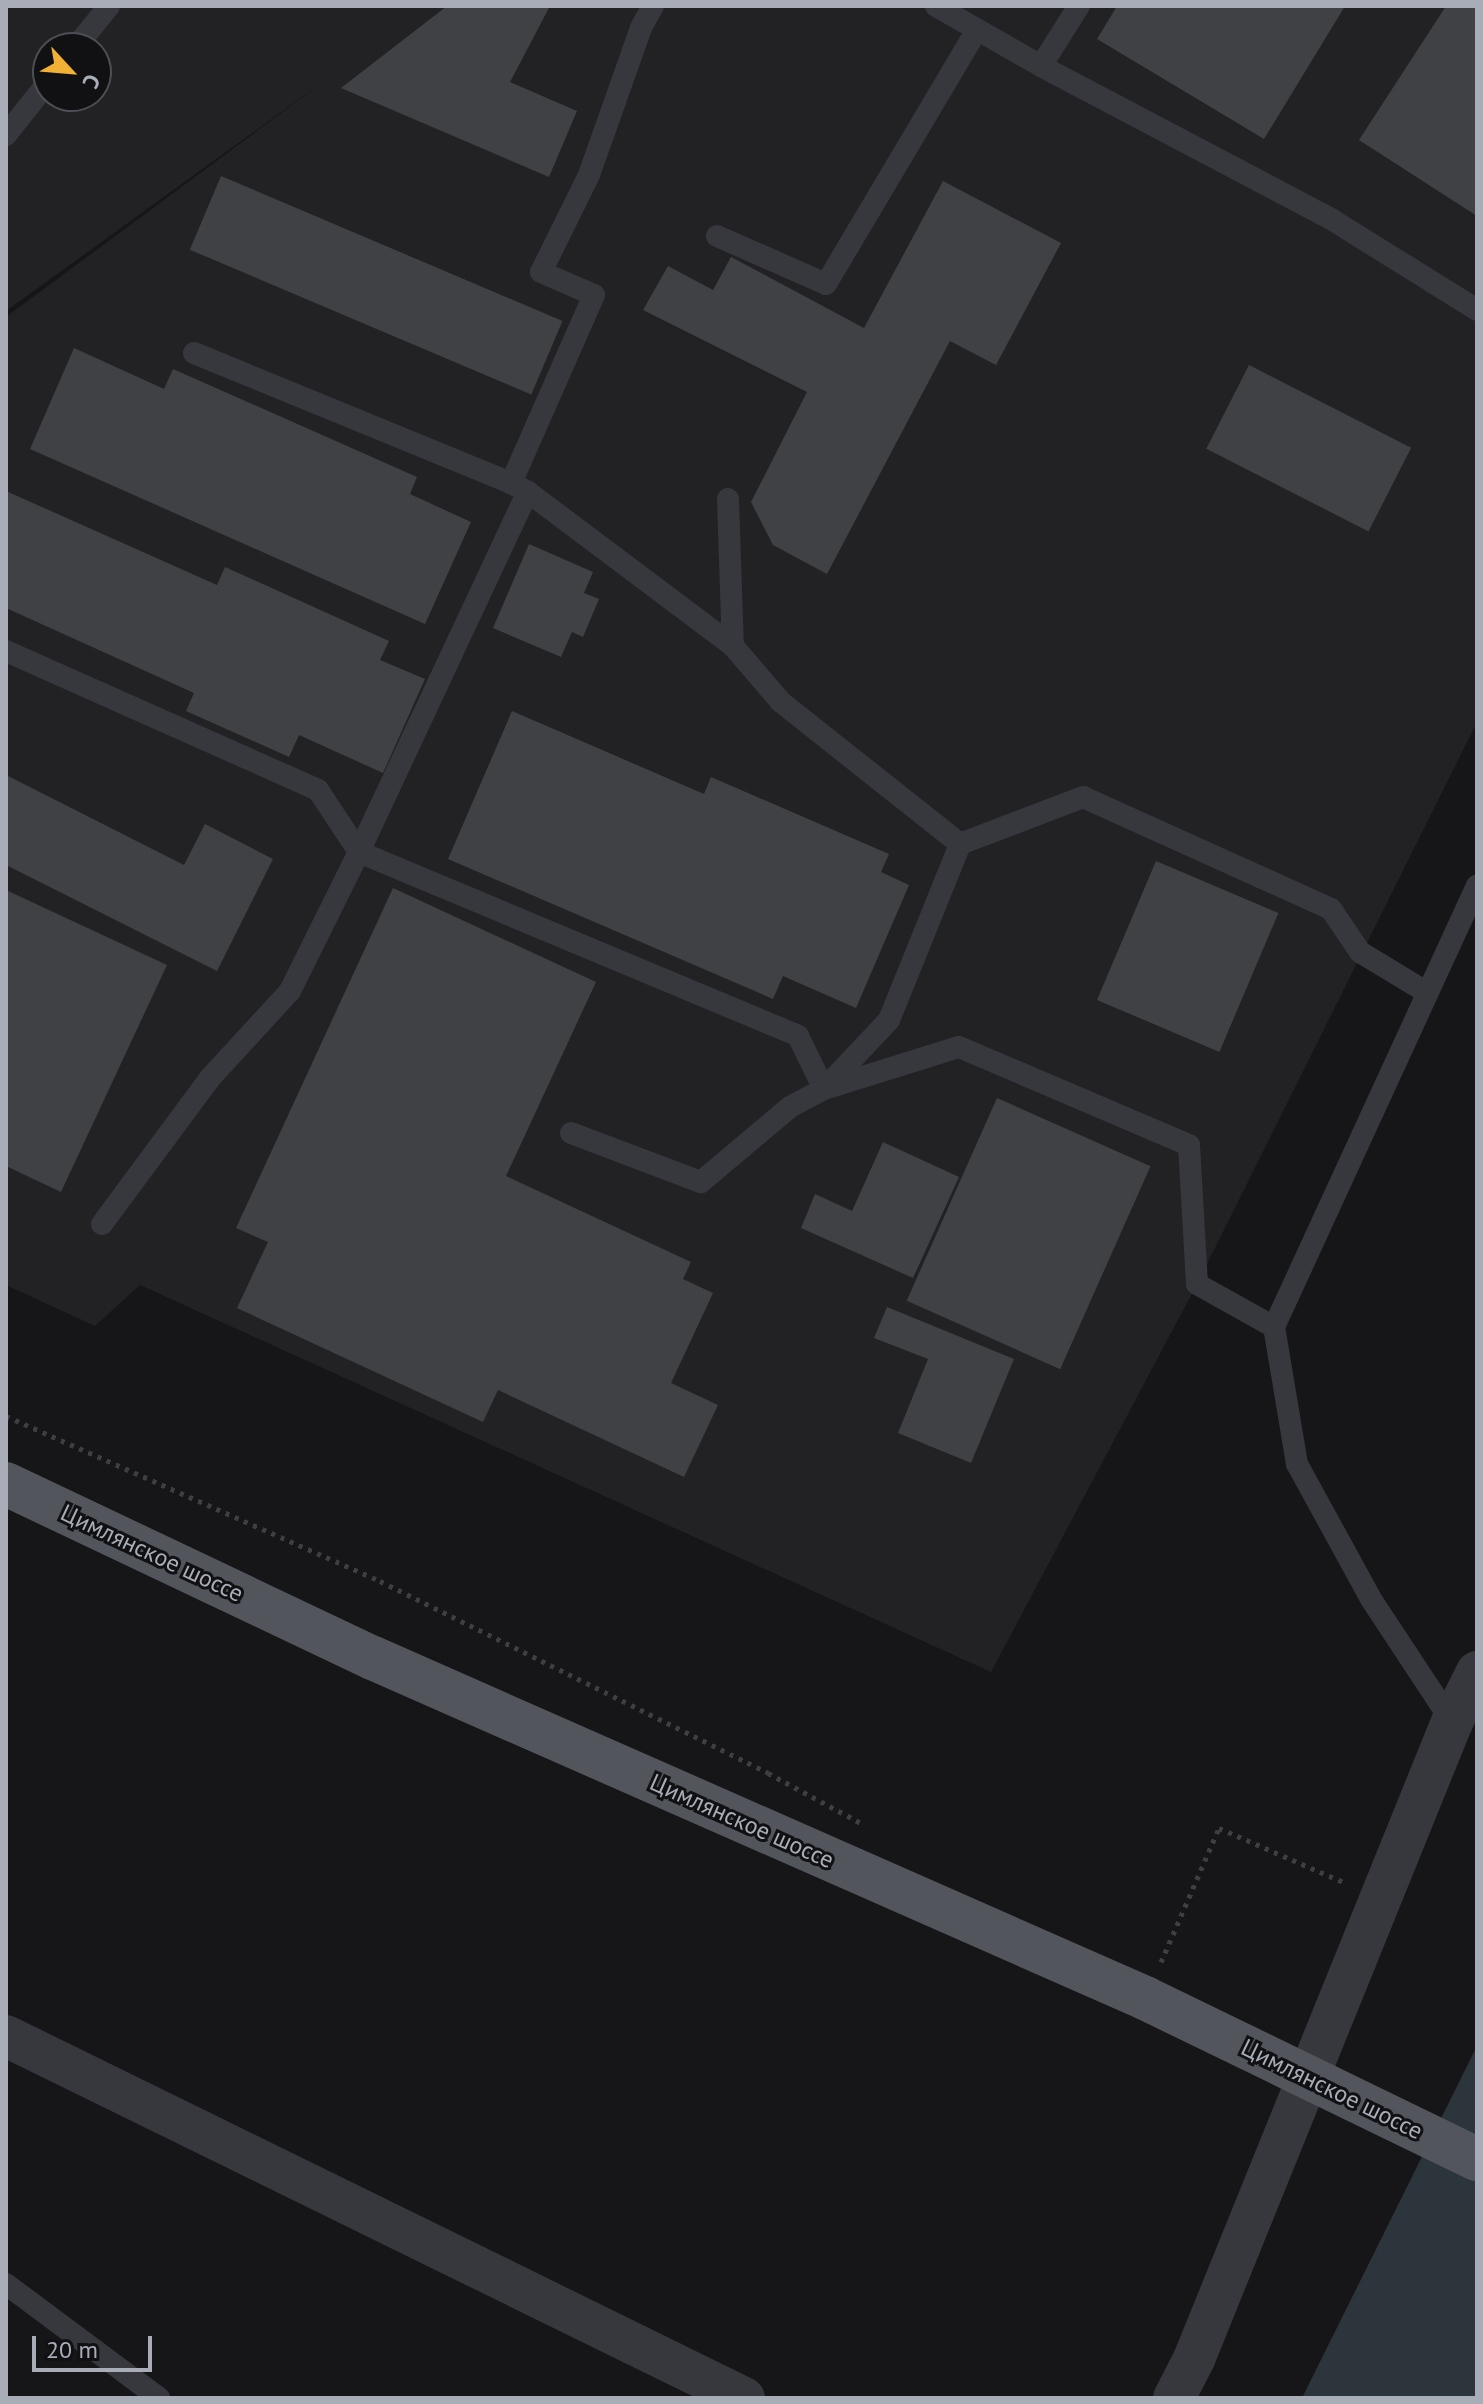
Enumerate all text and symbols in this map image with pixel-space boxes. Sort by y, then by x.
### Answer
north arrow [32,32,112,112]
text: С [76,70,107,93]
street label: Цимлянское шоссе [56,1498,248,1608]
street label: Цимлянское шоссе [646,1768,838,1874]
street label: Цимлянское шоссе [1237,2033,1427,2145]
scale bar [36,2320,156,2370]
text: 20 m [46,2334,98,2365]

